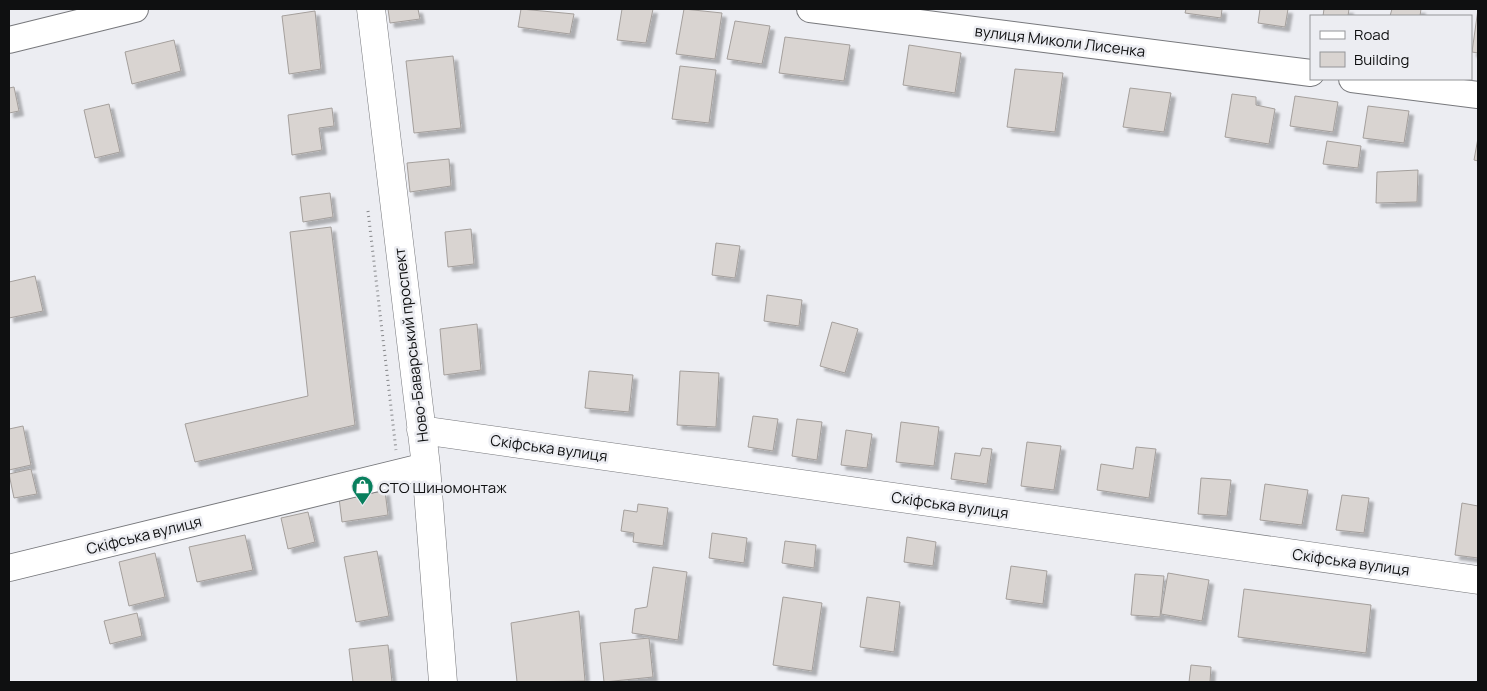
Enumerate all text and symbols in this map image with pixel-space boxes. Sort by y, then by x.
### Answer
legend [1310,15,1472,80]
street label: вулиця Миколи Лисенка [974,20,1146,62]
text: Road [1354,24,1390,45]
text: Building [1354,49,1409,70]
street label: Ново-Баварський проспект [389,246,433,443]
street label: Скіфська вулиця [489,429,609,467]
shop icon: СТО Шиномонтаж [351,475,375,506]
place label: СТО Шиномонтаж [379,477,507,498]
street label: Скіфська вулиця [890,486,1010,524]
street label: Скіфська вулиця [84,511,204,559]
street label: Скіфська вулиця [1291,543,1411,581]

